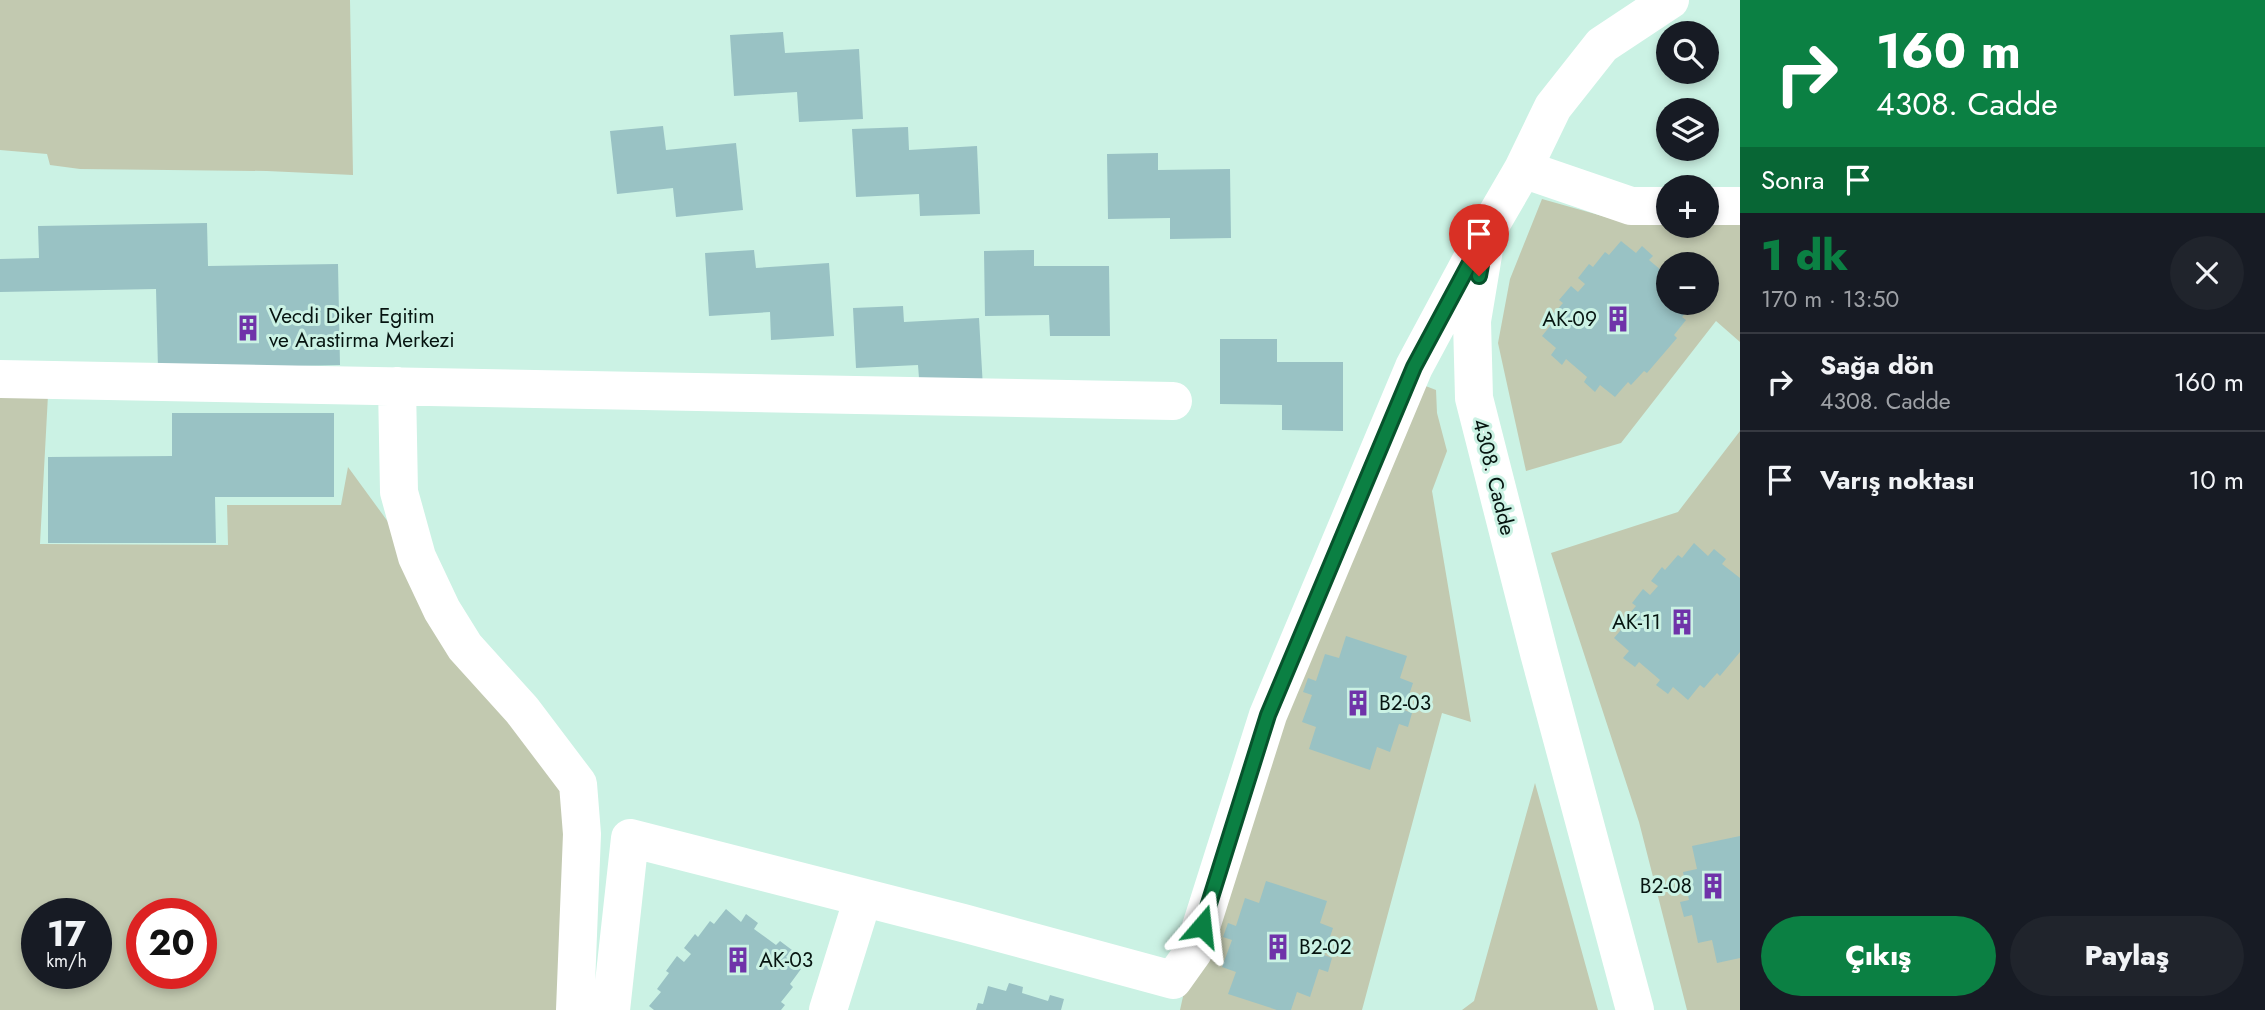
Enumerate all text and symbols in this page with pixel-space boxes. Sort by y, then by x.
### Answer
text: 160 m [1876,16,2021,86]
map controls [1656,21,1719,315]
button: search [1656,21,1719,84]
icon: right [1761,28,1852,119]
text: 4308. Cadde [1876,81,2058,127]
button: layers [1656,98,1719,161]
text: Sonra [1761,161,1825,199]
icon: arrive [1839,161,1877,199]
button: + [1656,175,1719,238]
pin [1449,204,1509,276]
icon: arrive [1460,215,1498,253]
text: 1 dk [1761,225,1848,286]
button: close [2170,236,2244,310]
button: − [1656,252,1719,315]
text: 170 m · 13:50 [1761,282,1899,316]
place label: Vecdi Diker Egitim ve Arastirma Merkezi [269,301,455,355]
place label: AK-09 [1542,304,1597,334]
building icon: AK-09 [1603,304,1633,334]
building icon: Vecdi Diker Egitim ve Arastirma Merkezi [233,313,263,343]
text: Sağa dön [1820,346,1934,384]
icon: right [1761,363,1799,401]
text: 160 m [2174,363,2244,401]
text: 4308. Cadde [1820,384,1951,418]
street label: 4308. Cadde [1465,415,1523,539]
icon: arrive [1761,461,1799,499]
text: Varış noktası [1820,461,1975,499]
text: 10 m [2189,461,2244,499]
place label: AK-11 [1612,607,1661,637]
building icon: AK-11 [1667,607,1697,637]
building icon: B2-03 [1343,688,1373,718]
place label: B2-03 [1379,688,1431,718]
place label: B2-08 [1640,871,1692,901]
building icon: B2-08 [1698,871,1728,901]
position arrow [1165,889,1239,963]
speed limit sign: 20 [126,898,217,989]
text: 17 [47,909,86,959]
button: Çıkış [1761,916,1996,996]
button: Paylaş [2010,916,2244,996]
building icon: B2-02 [1263,932,1293,962]
place label: B2-02 [1299,932,1352,962]
building icon: AK-03 [723,945,753,975]
place label: AK-03 [759,945,813,975]
text: km/h [46,948,87,974]

